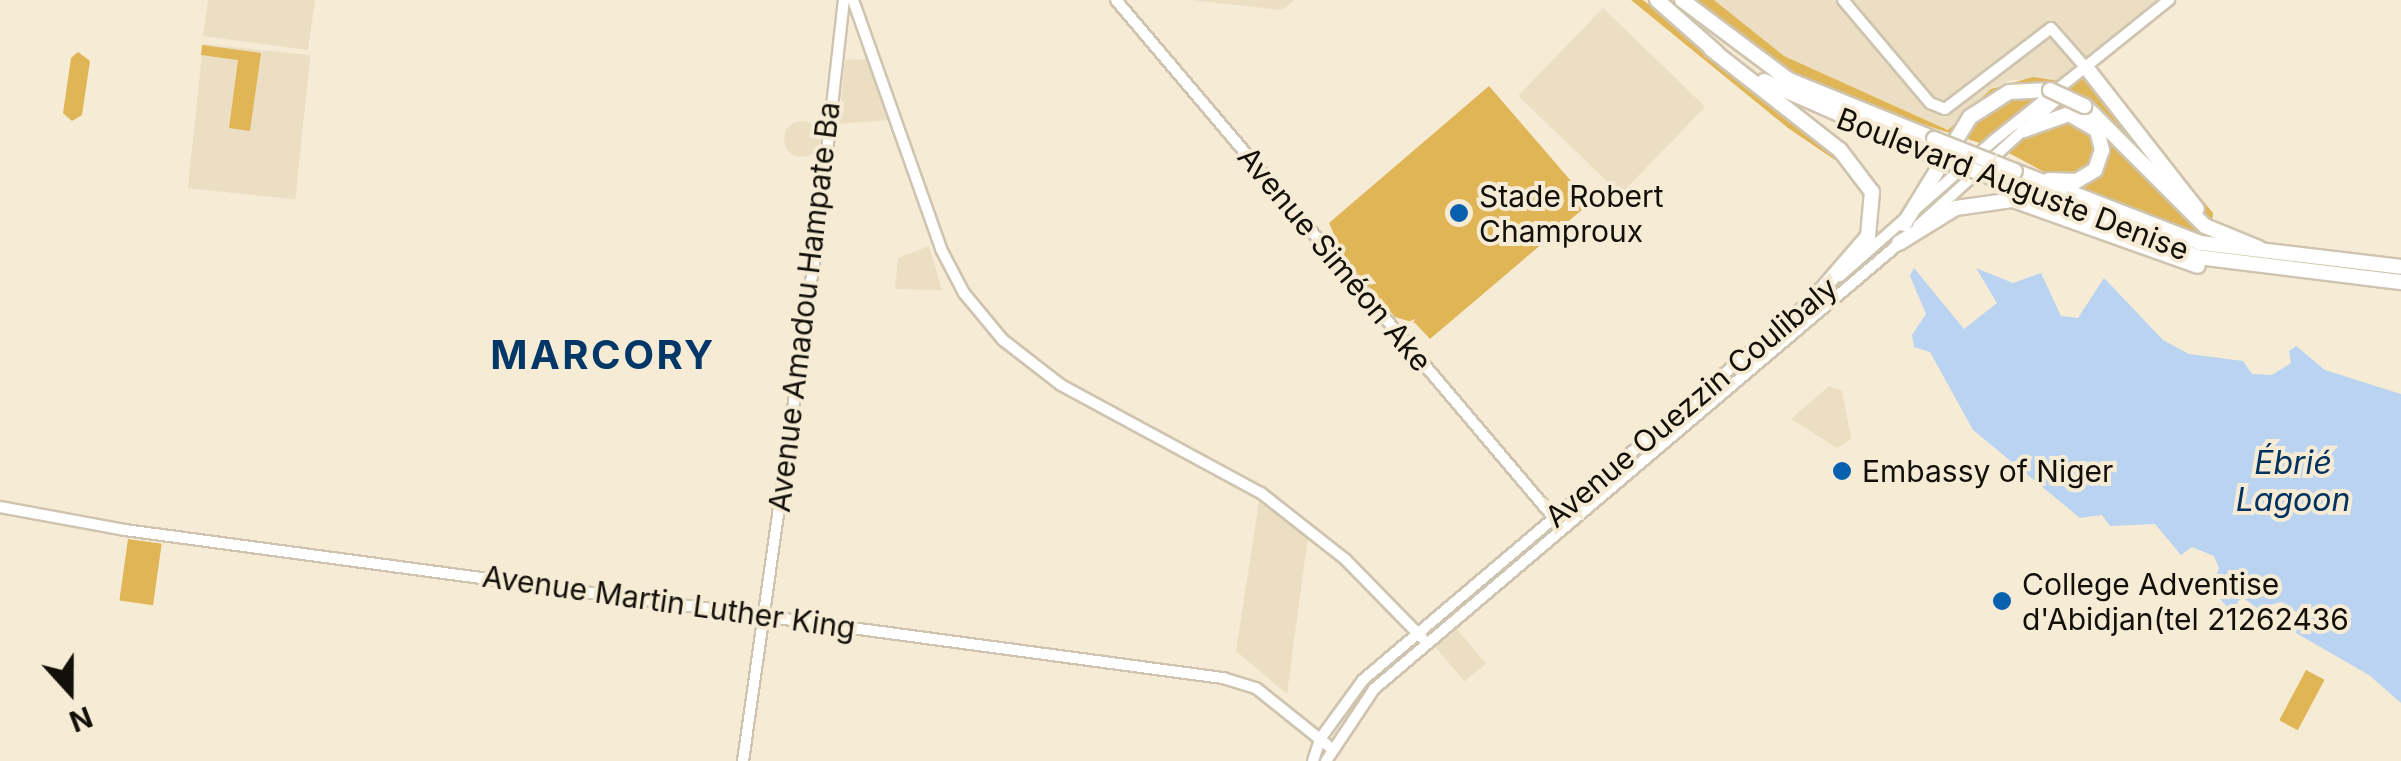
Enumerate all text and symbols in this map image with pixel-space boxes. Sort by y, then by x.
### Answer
street label: Avenue Amadou Hampate Ba [761,100,847,514]
street label: Boulevard Auguste Denise [1832,100,2194,268]
street label: Avenue Siméon Ake [1231,139,1439,379]
place label: Stade Robert Champroux [1479,178,1664,248]
marker: Stade Robert Champroux [1448,202,1470,224]
street label: Avenue Ouezzin Coulibaly [1538,269,1844,535]
district label: MARCORY [490,331,716,379]
water label: Ébrié Lagoon [2236,445,2350,520]
place label: Embassy of Niger [1862,453,2113,489]
marker: Embassy of Niger [1831,460,1853,482]
street label: Avenue Martin Luther King [480,558,858,646]
place label: College Adventise d'Abidjan(tel 21262436 [2022,566,2349,636]
marker: College Adventise d'Abidjan(tel 21262436 [1991,590,2013,612]
north arrow [20,641,120,741]
text: N [65,699,97,739]

